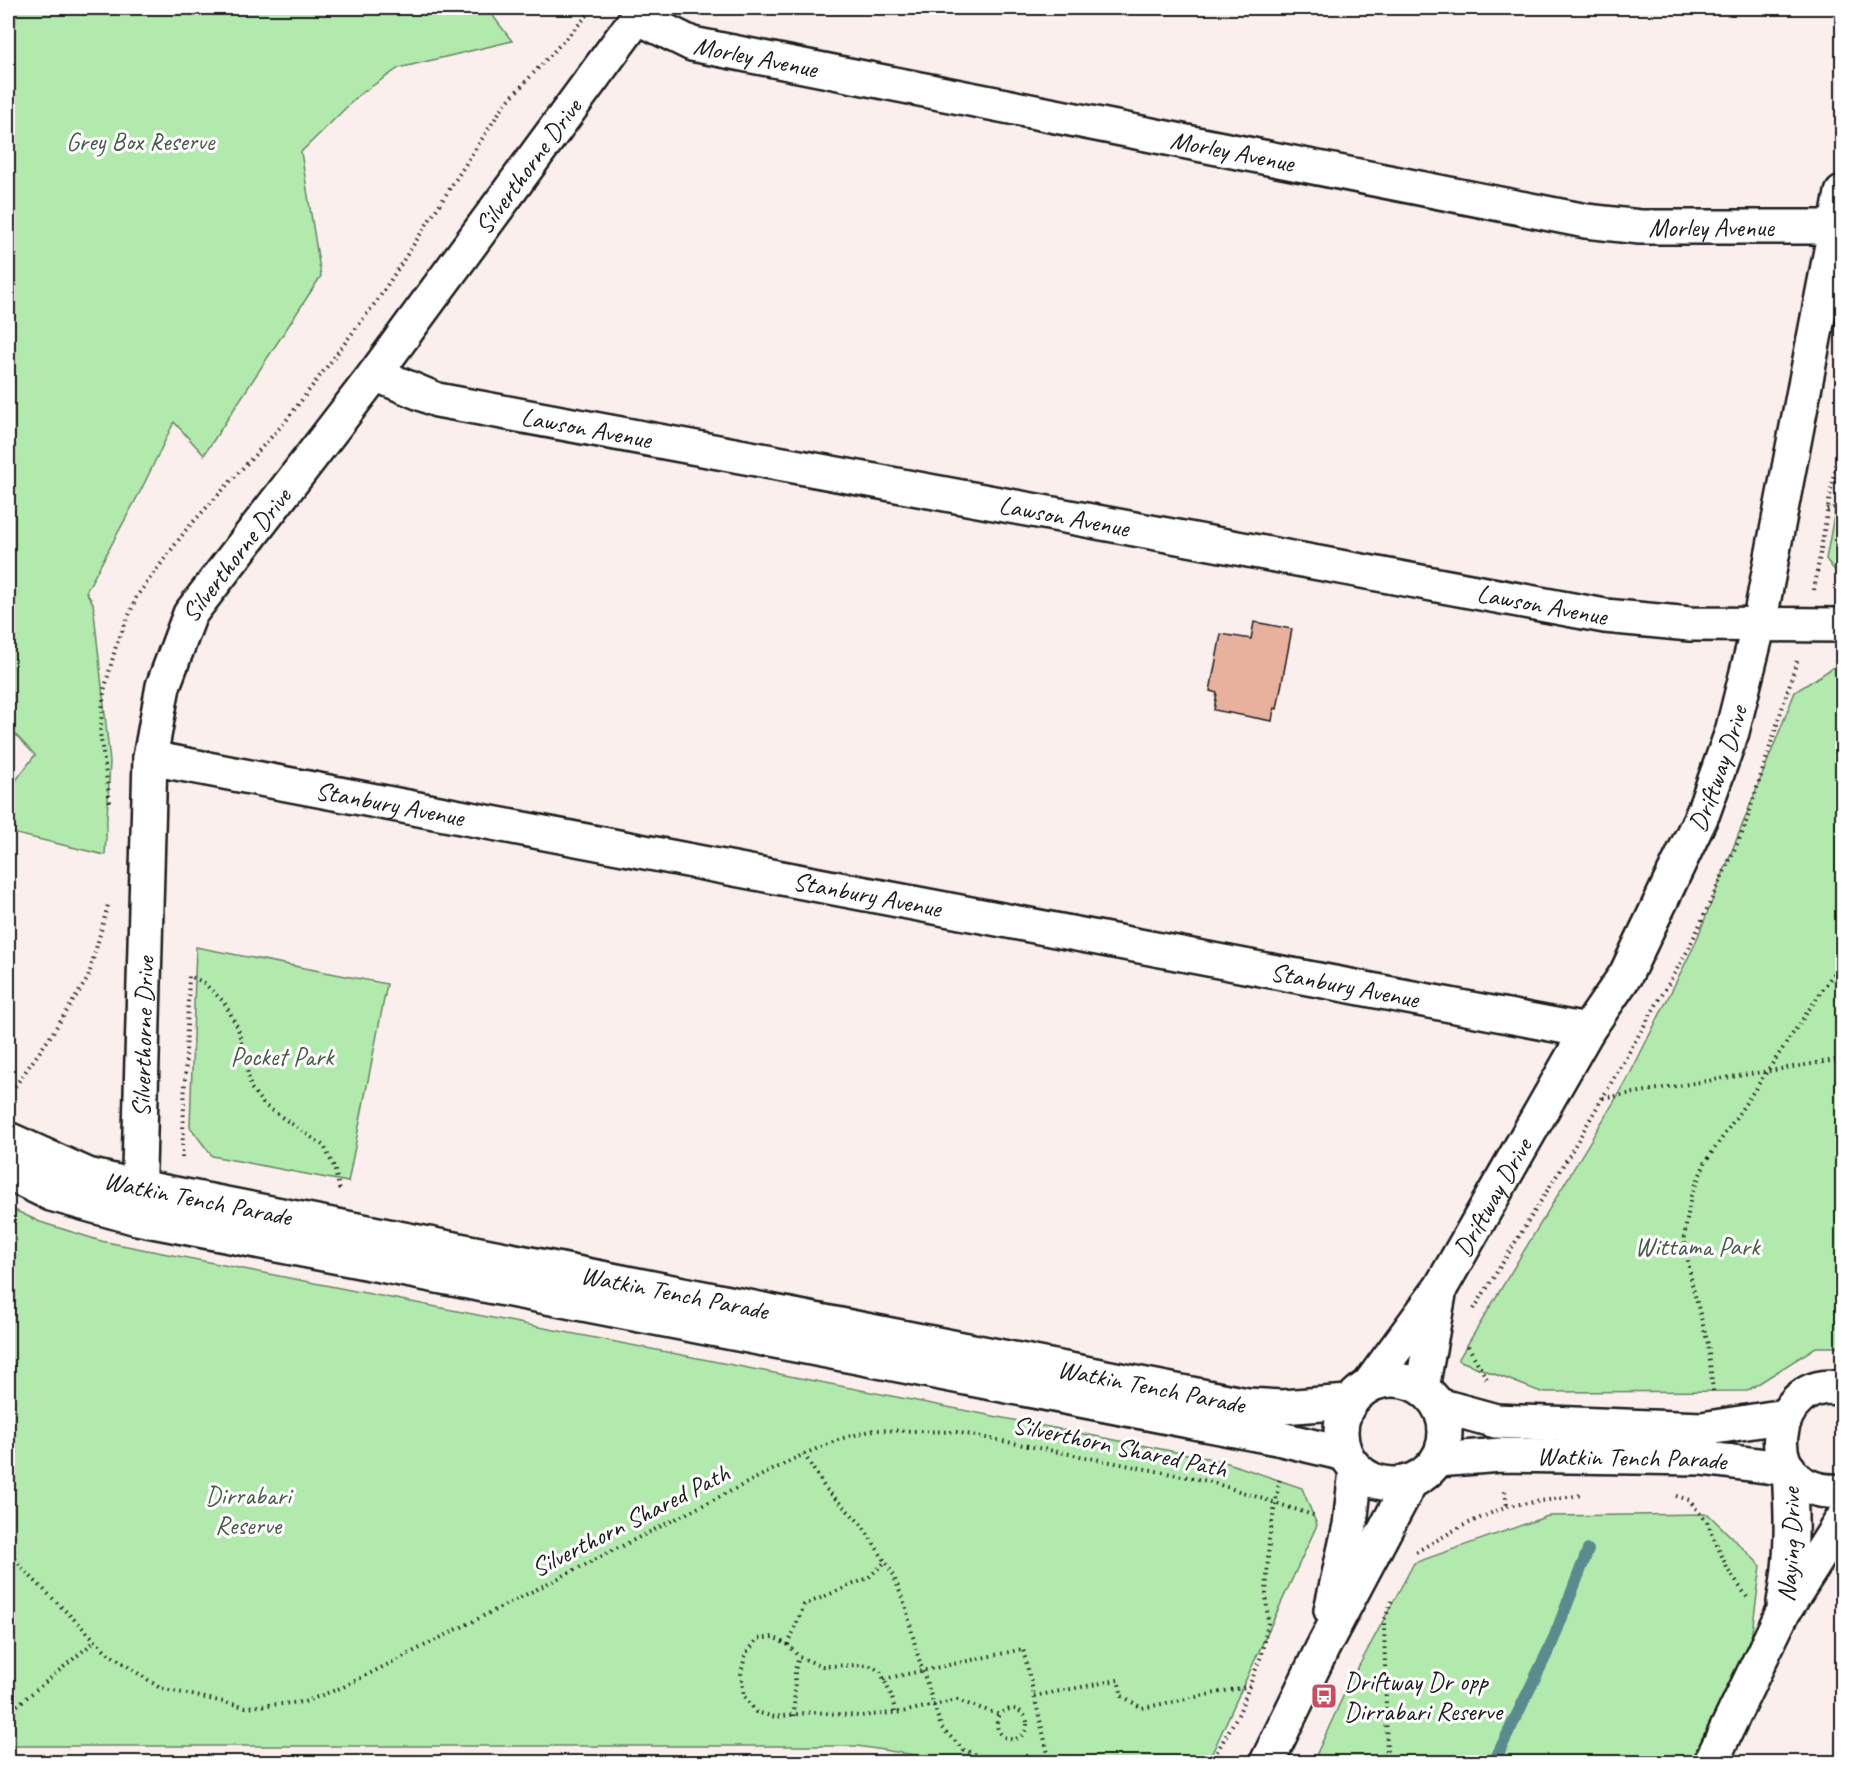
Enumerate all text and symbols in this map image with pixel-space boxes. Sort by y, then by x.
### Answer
street label: Morley Avenue [691,29,821,86]
street label: Silverthorne Drive [467,91,590,241]
street label: Morley Avenue [1168,123,1298,180]
park label: Grey Box Reserve [66,125,216,158]
street label: Morley Avenue [1648,211,1775,244]
street label: Lawson Avenue [519,400,655,457]
street label: Silverthorne Drive [174,480,299,629]
street label: Lawson Avenue [996,488,1133,545]
street label: Lawson Avenue [1474,577,1611,633]
street label: Driftway Drive [1681,700,1756,837]
street label: Stanbury Avenue [313,774,468,835]
street label: Stanbury Avenue [790,865,945,925]
street label: Silverthorne Drive [124,955,162,1118]
street label: Stanbury Avenue [1268,955,1423,1016]
park label: Pocket Park [230,1040,335,1073]
street label: Driftway Drive [1446,1130,1541,1262]
street label: Watkin Tench Parade [101,1163,296,1234]
park label: Wittama Park [1635,1230,1761,1263]
street label: Watkin Tench Parade [578,1258,772,1328]
street label: Watkin Tench Parade [1055,1352,1249,1422]
street label: Silverthorn Shared Path [1010,1408,1231,1486]
street label: Watkin Tench Parade [1537,1440,1730,1478]
street label: Silverthorn Shared Path [526,1456,736,1585]
park label: Dirrabari Reserve [205,1479,294,1542]
street label: Naying Drive [1769,1484,1808,1604]
place label: Driftway Dr opp Dirrabari Reserve [1344,1665,1504,1728]
bus stop icon: Driftway Dr opp Dirrabari Reserve [1309,1681,1339,1711]

